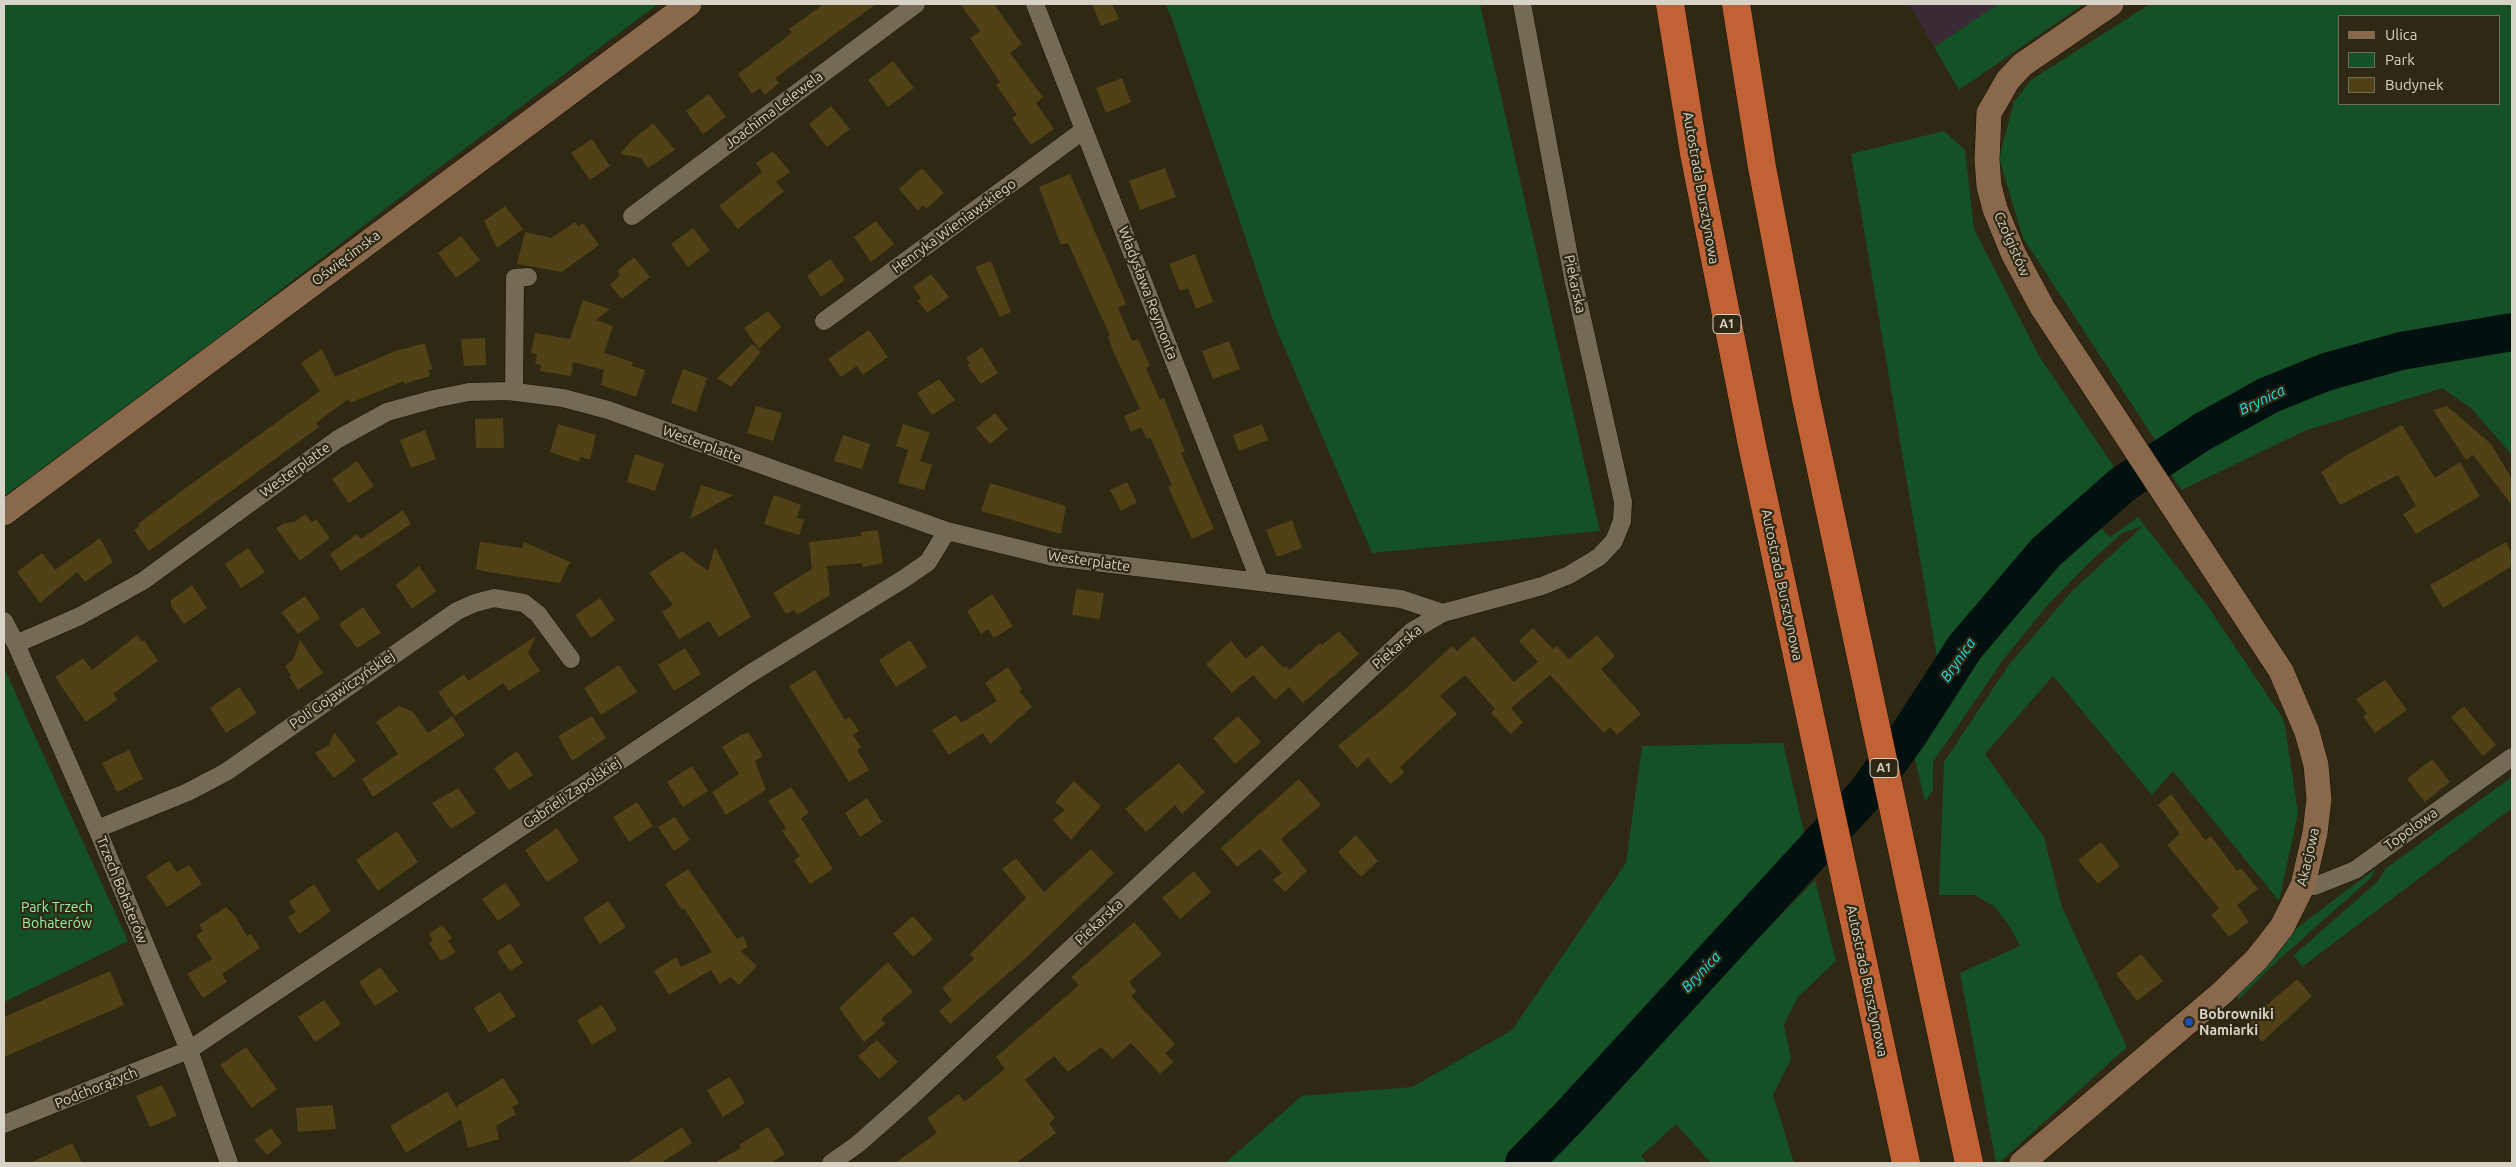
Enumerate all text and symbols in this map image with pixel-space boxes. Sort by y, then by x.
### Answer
legend [2338,15,2501,105]
text: Ulica [2385,26,2417,43]
text: Park [2385,51,2415,68]
street label: Joachima Lelewela [722,68,826,152]
text: Budynek [2385,76,2444,93]
street label: Autostrada Bursztynowa [1679,110,1723,266]
street label: Henryka Wieniawskiego [889,175,1019,277]
street label: Czołgistów [1990,209,2034,279]
street label: Władysława Reymonta [1115,224,1181,362]
street label: Oświęcimska [308,227,384,289]
street label: Piekarska [1561,253,1589,315]
road number: A1 [1713,314,1741,334]
water label: Brynica [2236,381,2288,419]
street label: Westerplatte [660,422,744,466]
street label: Westerplatte [257,439,333,501]
street label: Autostrada Bursztynowa [1758,508,1806,662]
street label: Westerplatte [1047,547,1131,575]
street label: Piekarska [1369,621,1425,673]
water label: Brynica [1937,635,1979,685]
street label: Poli Gojawiczyńskiej [286,647,398,733]
street label: Gabrieli Zapolskiej [520,754,624,832]
road number: A1 [1870,758,1898,778]
street label: Topolowa [2381,804,2441,854]
street label: Akacjowa [2293,826,2323,888]
street label: Trzech Bohaterów [93,834,151,946]
street label: Piekarska [1072,896,1126,948]
park label: Park Trzech Bohaterów [21,899,93,932]
street label: Autostrada Bursztynowa [1843,904,1891,1058]
water label: Brynica [1678,948,1724,996]
place label: Bobrowniki Namiarki [2199,1006,2274,1038]
marker: Bobrowniki Namiarki [2183,1016,2195,1028]
street label: Podchorążych [52,1064,140,1112]

